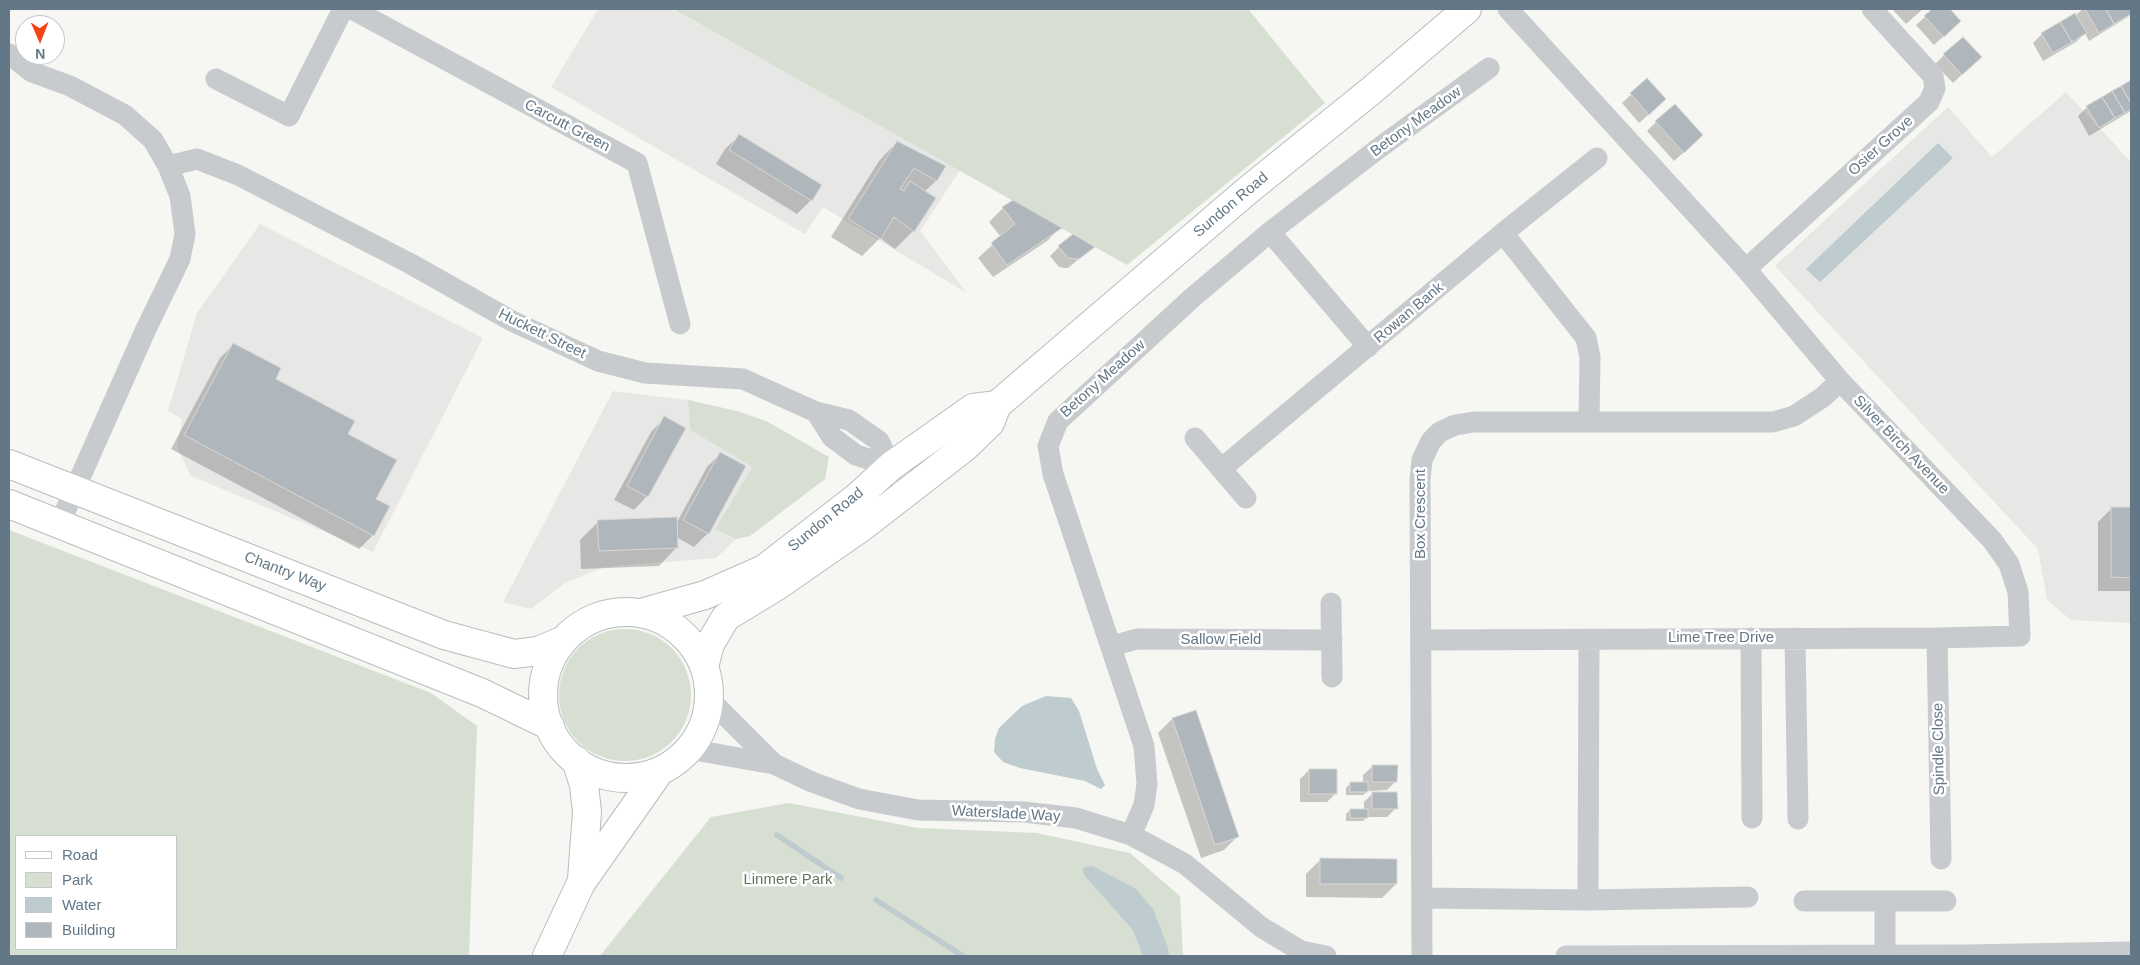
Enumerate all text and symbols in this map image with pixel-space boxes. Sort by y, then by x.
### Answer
north arrow [15,15,65,65]
text: N [35,46,45,62]
street label: Betony Meadow [1367,83,1465,161]
street label: Carcutt Green [521,96,613,156]
street label: Osier Grove [1845,112,1917,180]
street label: Sundon Road [1190,169,1272,241]
street label: Rowan Bank [1371,279,1447,347]
street label: Huckett Street [495,305,589,363]
street label: Betony Meadow [1057,336,1149,422]
street label: Silver Birch Avenue [1849,392,1953,498]
street label: Box Crescent [1412,469,1430,559]
street label: Sundon Road [785,484,867,556]
street label: Chantry Way [242,548,328,596]
street label: Lime Tree Drive [1668,629,1774,647]
street label: Sallow Field [1181,631,1261,649]
street label: Spindle Close [1929,703,1949,795]
street label: Waterslade Way [951,802,1061,826]
legend [15,835,178,950]
text: Road [62,846,98,863]
text: Park [62,871,93,888]
park label: Linmere Park [743,871,833,889]
text: Water [62,896,101,913]
text: Building [62,921,115,938]

